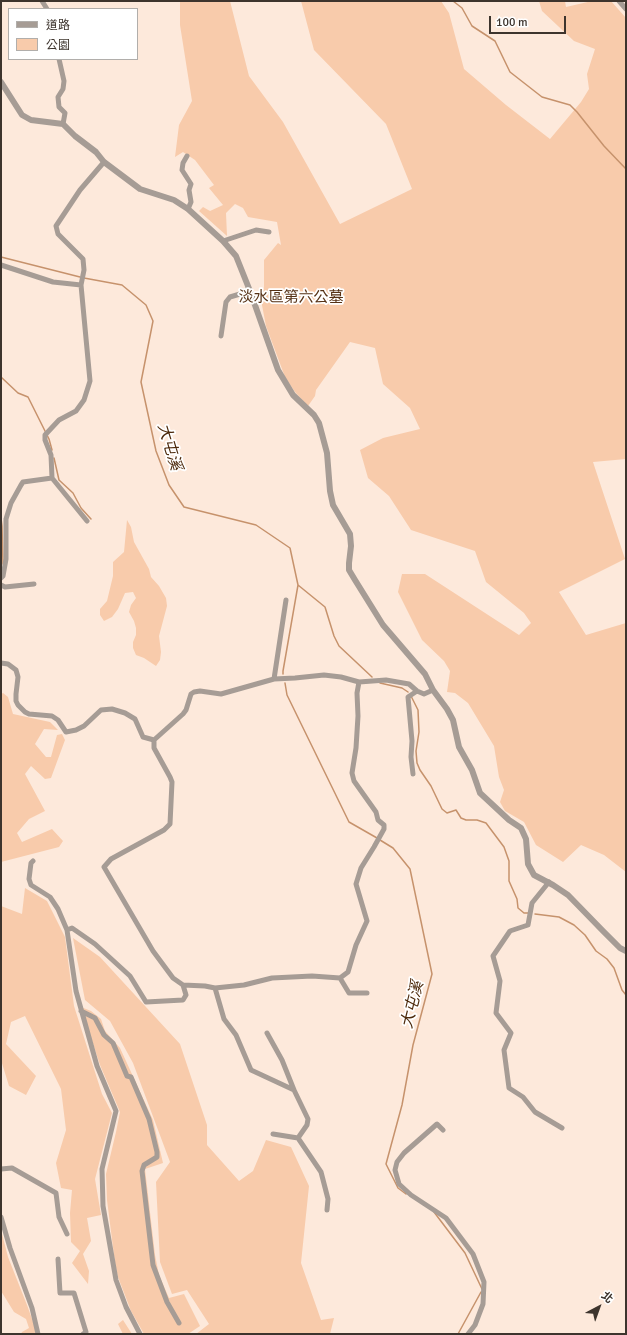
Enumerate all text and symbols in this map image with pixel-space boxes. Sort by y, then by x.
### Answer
legend [8,8,138,60]
scale bar [491,8,568,34]
text: 100 m [496,15,528,30]
text: 道路 [46,18,70,33]
text: 公園 [46,38,70,53]
park label: 淡水區第六公墓 [239,289,343,307]
water label: 大屯溪 [153,421,185,473]
water label: 大屯溪 [398,979,428,1031]
north arrow [579,1287,619,1327]
text: 北 [599,1289,616,1306]

